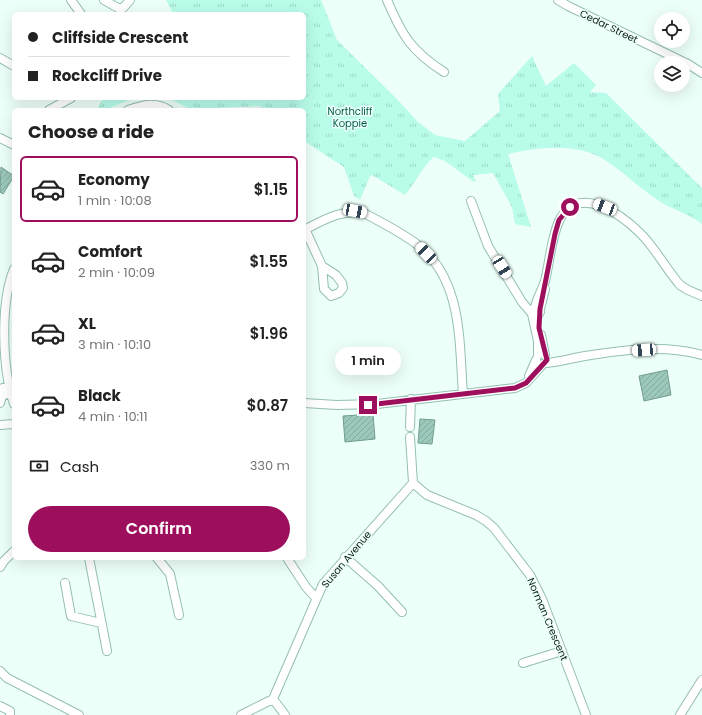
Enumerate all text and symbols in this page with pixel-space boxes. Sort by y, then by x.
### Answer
street label: Cedar Street [577,6,641,47]
map controls [654,12,690,92]
button: locate [654,12,690,48]
text: Cliffside Crescent [52,27,188,48]
button: layers [654,56,690,92]
text: Rockcliff Drive [52,65,162,86]
park label: Northcliff Koppie [328,104,372,131]
text: Choose a ride [28,119,154,144]
text: Economy [78,169,150,190]
icon: car [30,171,66,207]
text: $1.15 [254,179,288,200]
text: 1 min · 10:08 [78,191,152,210]
car [592,197,618,217]
route start [561,198,579,216]
car [342,203,368,219]
car [413,240,439,266]
text: Comfort [78,241,142,262]
icon: car [30,243,66,279]
text: $1.55 [250,251,288,272]
car [491,254,513,280]
text: 2 min · 10:09 [78,263,155,282]
text: XL [78,313,96,334]
icon: car [30,315,66,351]
text: $1.96 [250,323,288,344]
text: 3 min · 10:10 [78,335,151,354]
car [632,343,656,357]
callout: 1 min [335,347,401,375]
text: 1 min [351,351,385,370]
text: Black [78,385,121,406]
icon: car [30,387,66,423]
text: $0.87 [247,395,288,416]
route end [359,396,377,414]
text: 4 min · 10:11 [78,407,148,426]
icon: cash [28,455,50,477]
text: Cash [60,456,99,477]
text: 330 m [250,456,290,475]
button: Confirm [28,506,290,552]
street label: Susan Avenue [318,527,375,591]
street label: Norman Crescent [523,576,572,663]

